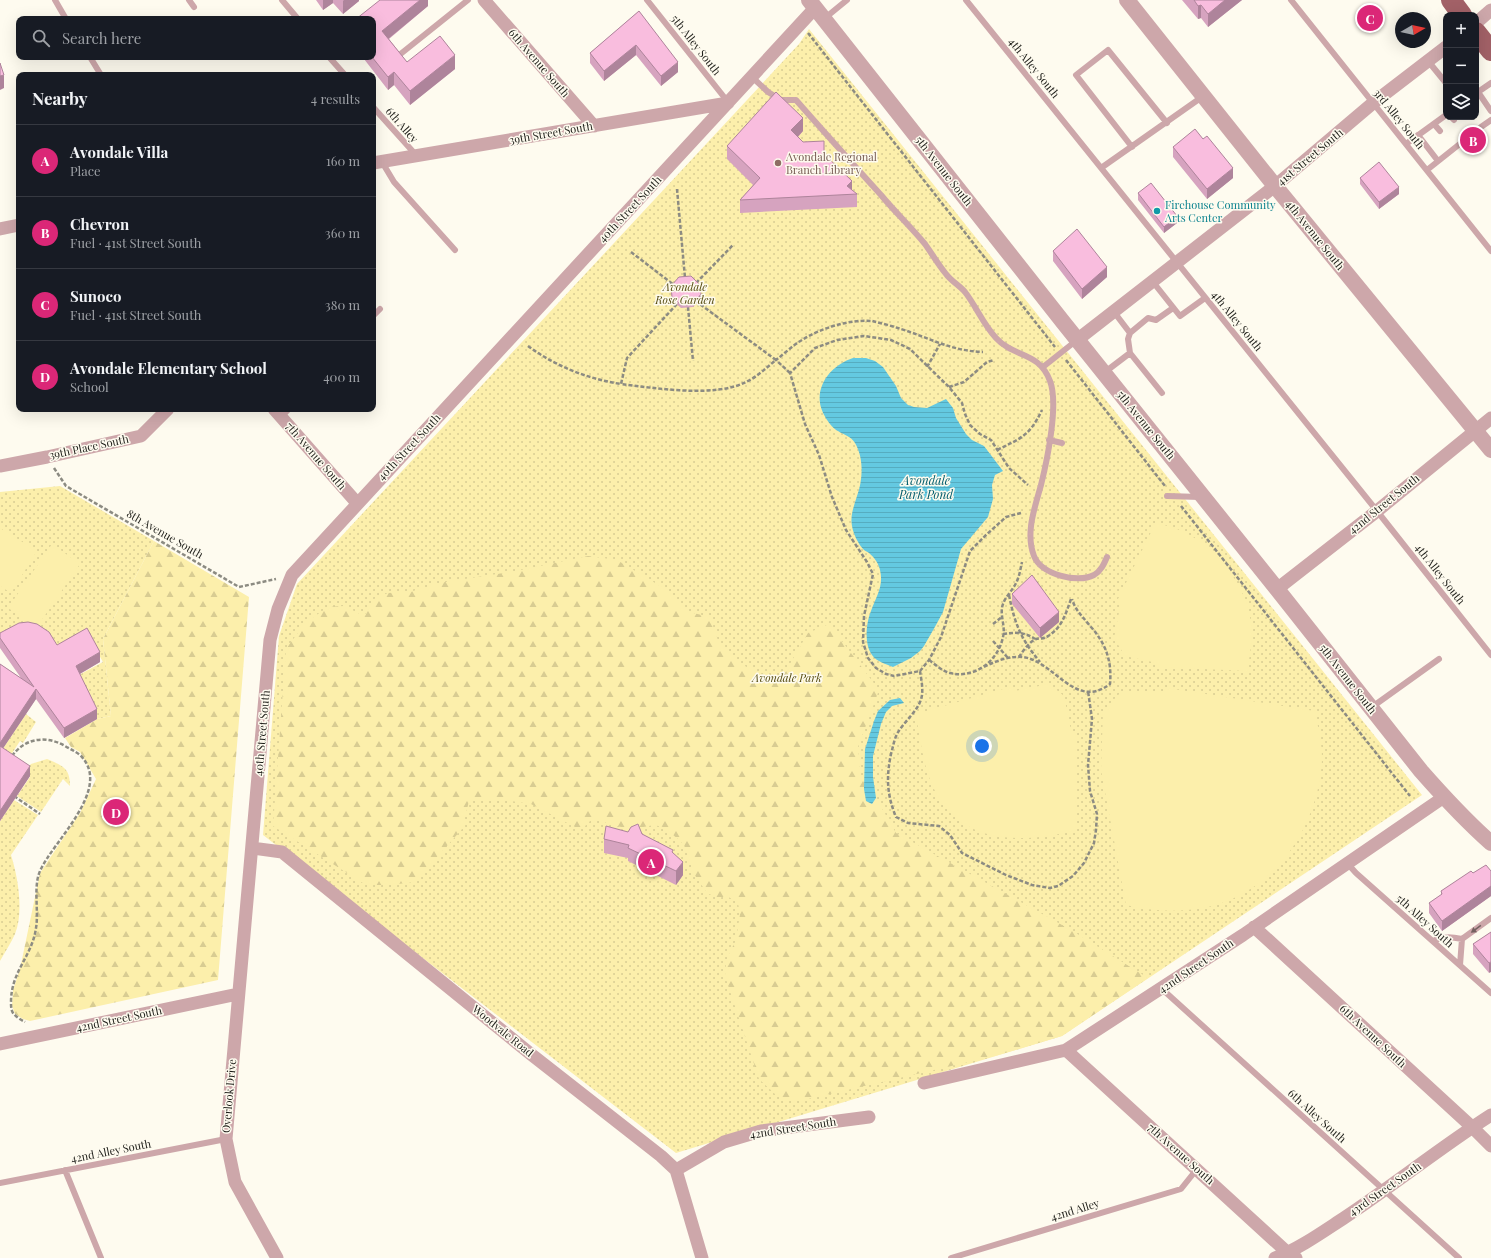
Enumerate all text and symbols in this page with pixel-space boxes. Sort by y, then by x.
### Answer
pin: C [1357,3,1383,33]
street label: 5th Alley South [668,11,725,78]
north arrow [1395,12,1431,48]
map controls [1443,12,1479,120]
button: + [1443,12,1479,48]
search box [16,16,376,60]
street label: 6th Avenue South [505,25,574,101]
icon: search [30,27,52,49]
text: Search here [62,28,141,48]
street label: 4th Alley South [1005,34,1064,101]
button: − [1443,48,1479,84]
button: layers [1443,84,1479,120]
street label: 3rd Alley South [1370,85,1429,152]
text: Nearby [32,87,87,109]
text: 4 results [311,90,360,107]
street label: 6th Alley [383,104,422,146]
street label: 39th Street South [508,118,594,147]
street label: 41st Street South [1274,124,1346,189]
pin: B [1460,125,1486,155]
street label: 5th Avenue South [912,133,977,209]
text: Avondale Villa [70,142,168,162]
place label: Avondale Regional Branch Library [785,149,877,177]
text: A [41,152,49,169]
text: 160 m [326,152,360,169]
marker: Avondale Regional Branch Library [773,158,783,168]
text: Place [70,162,101,179]
street label: 40th Street South [595,172,665,245]
place label: Firehouse Community Arts Center [1164,197,1276,225]
street label: 4th Avenue South [1283,197,1349,273]
marker: Firehouse Community Arts Center [1152,206,1162,216]
text: Chevron [70,214,129,234]
text: B [41,224,49,241]
text: 360 m [325,224,360,241]
text: Fuel · 41st Street South [70,234,201,251]
park label: Avondale Rose Garden [654,279,715,307]
text: Sunoco [70,286,121,306]
street label: 4th Alley South [1208,287,1267,354]
text: C [40,296,50,313]
text: 380 m [325,296,360,313]
text: Fuel · 41st Street South [70,306,201,323]
text: Avondale Elementary School [70,358,267,378]
text: D [40,368,50,385]
text: 400 m [323,368,360,385]
text: School [70,378,109,395]
street label: 5th Avenue South [1114,387,1179,463]
street label: 40th Street South [374,410,444,483]
street label: 7th Avenue South [283,419,350,493]
street label: 39th Place South [48,431,131,462]
street label: 42nd Street South [1345,470,1423,537]
water label: Avondale Park Pond [898,472,953,502]
street label: 8th Avenue South [124,506,207,562]
street label: 4th Alley South [1412,540,1469,608]
street label: 5th Avenue South [1316,641,1381,717]
park label: Avondale Park [751,670,822,685]
street label: 40th Street South [250,689,273,776]
your location [972,736,992,756]
pin: D [103,797,129,827]
pin: A [638,847,664,877]
street label: 5th Alley South [1393,891,1458,951]
one-way arrow [1471,925,1482,933]
street label: 42nd Street South [1155,935,1236,996]
street label: Woodvale Road [469,1001,538,1060]
street label: 6th Avenue South [1337,1001,1410,1071]
street label: 42nd Street South [75,1002,164,1035]
street label: Overlook Drive [218,1058,239,1134]
street label: 6th Alley South [1285,1085,1350,1146]
street label: 42nd Street South [749,1113,838,1142]
street label: 7th Avenue South [1145,1120,1218,1188]
street label: 42nd Alley South [70,1135,153,1166]
street label: 43rd Street South [1346,1158,1424,1219]
street label: 42nd Alley [1049,1195,1101,1224]

